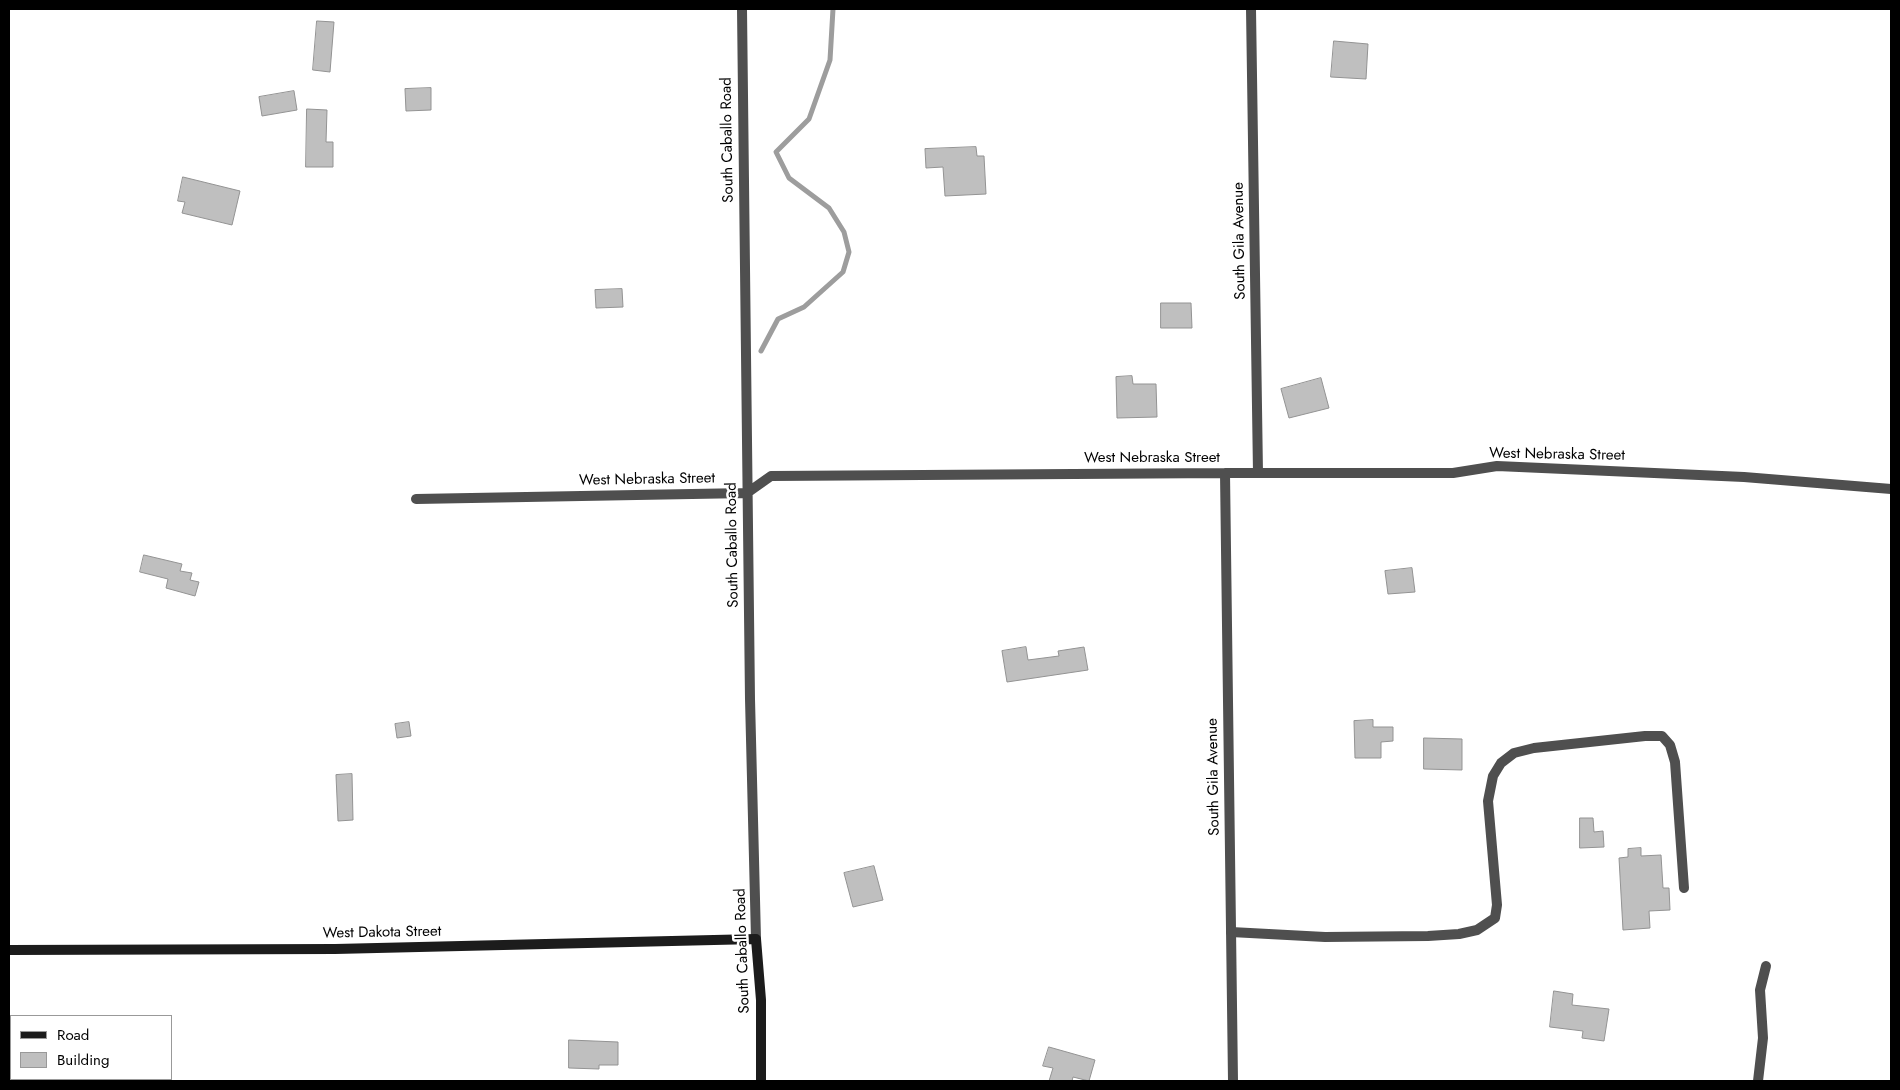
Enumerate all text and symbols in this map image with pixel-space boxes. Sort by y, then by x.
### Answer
street label: South Caballo Road [718,77,738,203]
street label: South Gila Avenue [1230,182,1250,300]
street label: West Nebraska Street [1489,445,1625,465]
street label: West Nebraska Street [1084,449,1220,467]
street label: West Nebraska Street [579,470,715,490]
street label: South Caballo Road [723,482,743,608]
street label: South Gila Avenue [1204,718,1224,836]
street label: South Caballo Road [732,888,754,1014]
street label: West Dakota Street [323,923,441,943]
legend [10,1015,172,1080]
text: Road [57,1024,89,1046]
text: Building [57,1049,109,1071]

